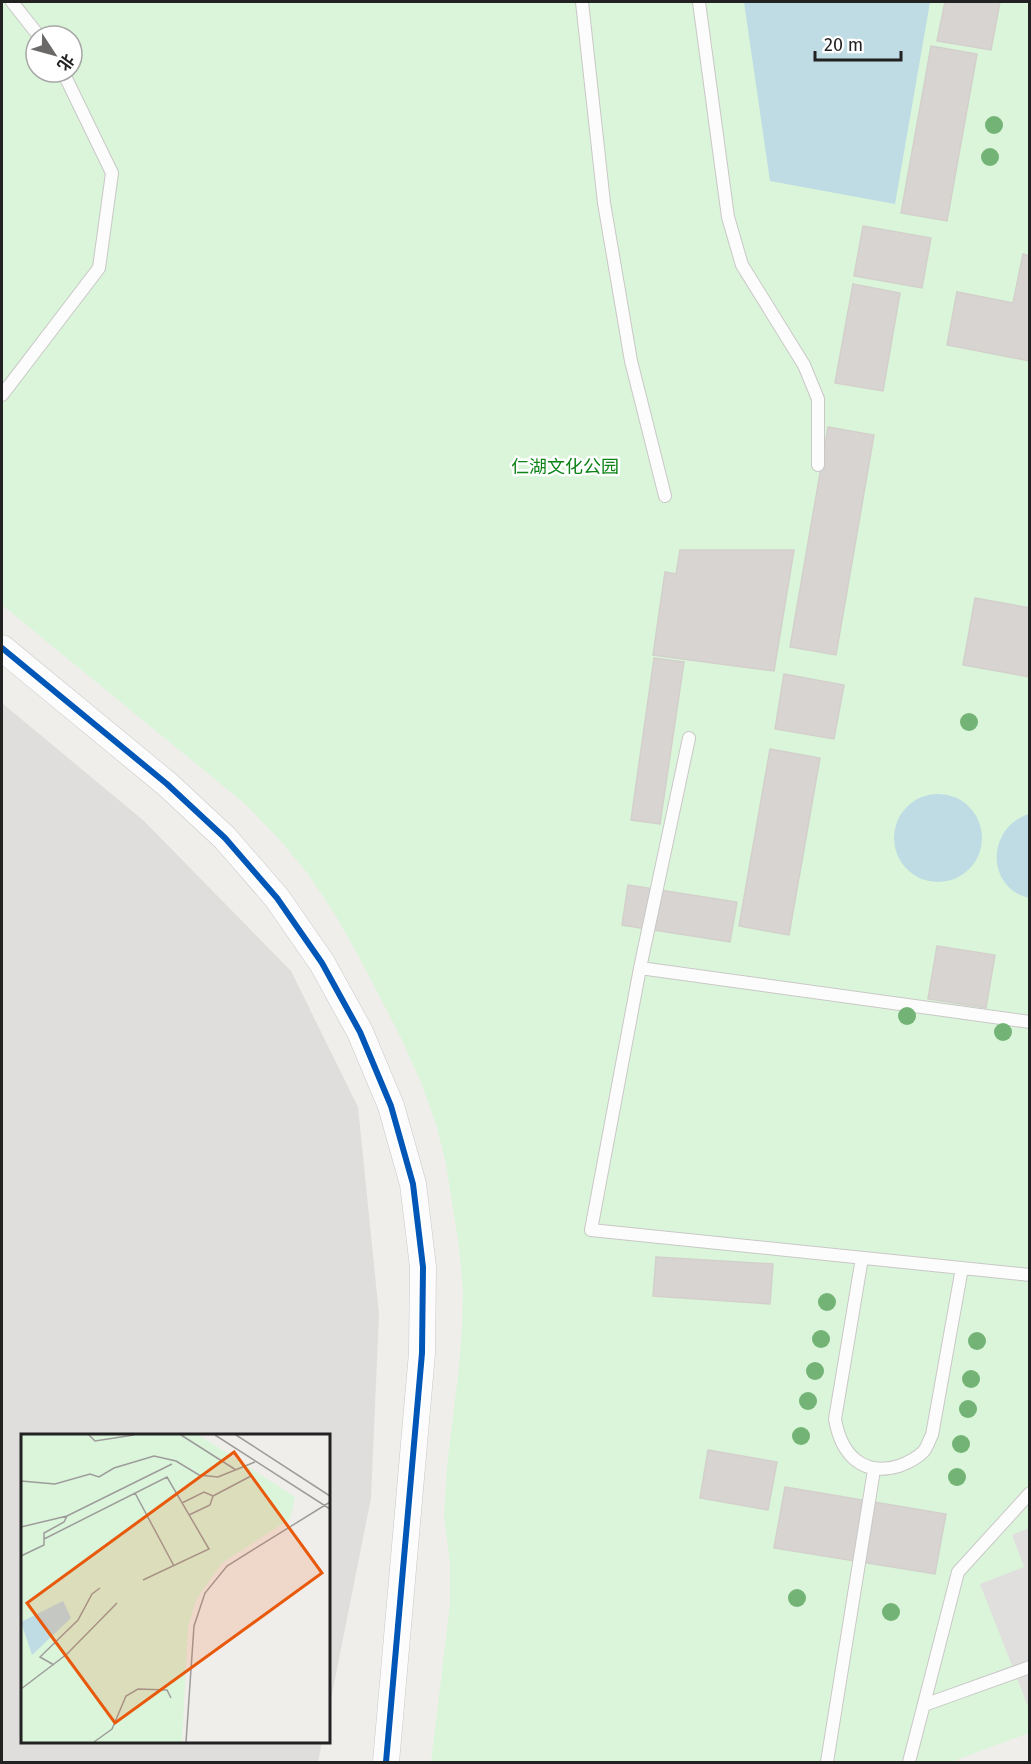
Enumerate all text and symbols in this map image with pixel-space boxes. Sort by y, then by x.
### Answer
north arrow [24,24,84,84]
scale bar [815,24,900,62]
text: 20 m [824,34,863,56]
text: 北 [53,50,78,75]
park label: 仁湖文化公园 [511,456,619,478]
inset map [21,1434,330,1743]

